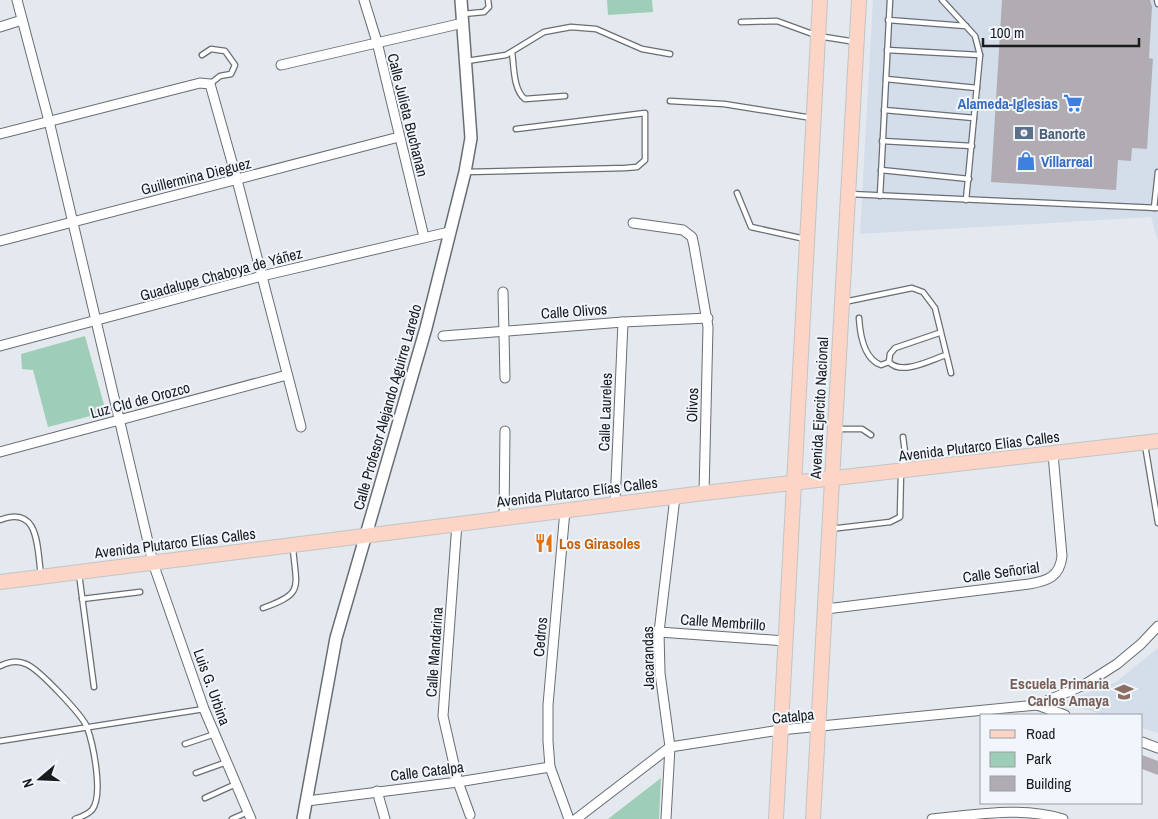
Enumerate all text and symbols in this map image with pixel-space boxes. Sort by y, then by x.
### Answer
scale bar [983,15,1139,47]
text: 100 m [990,22,1024,43]
street label: Calle Julieta Buchanan [383,51,433,179]
supermarket icon: Alameda-Iglesias [1062,92,1084,114]
place label: Alameda-Iglesias [957,93,1058,114]
bank icon: Banorte [1013,122,1035,144]
place label: Banorte [1039,123,1086,144]
shop icon: Villarreal [1015,150,1037,172]
place label: Villarreal [1041,151,1093,172]
street label: Guillermina Dieguez [139,152,253,200]
street label: Guadalupe Chaboya de Yáñez [138,242,304,306]
street label: Calle Olivos [540,298,608,324]
street label: Calle Profesor Alejando Aguirre Laredo [348,301,427,512]
street label: Avenida Ejercito Nacional [805,337,833,480]
street label: Calle Laureles [593,372,617,452]
street label: Luz CId de Orozco [88,377,192,423]
street label: Olivos [681,387,703,423]
street label: Avenida Plutarco Elías Calles [896,426,1061,466]
street label: Avenida Plutarco Elías Calles [494,472,659,512]
street label: Avenida Plutarco Elías Calles [92,523,257,563]
restaurant icon: Los Girasoles [533,532,555,554]
place label: Los Girasoles [559,533,641,554]
street label: Calle Señorial [961,556,1041,588]
street label: Calle Mandarina [420,606,448,698]
street label: Calle Membrillo [680,609,766,635]
street label: Cedros [528,616,552,658]
street label: Jacarandas [637,626,659,690]
street label: Luis G. Urbina [188,646,236,728]
place label: Escuela Primaria Carlos Amaya [1010,673,1109,711]
school or university icon: Escuela Primaria Carlos Amaya [1113,681,1135,703]
street label: Catalpa [771,703,815,729]
legend [980,714,1143,804]
text: Road [1026,723,1055,744]
text: Park [1026,748,1052,769]
north arrow [15,754,65,804]
street label: Calle Catalpa [389,756,465,786]
text: Building [1026,773,1071,794]
text: N [18,776,38,790]

